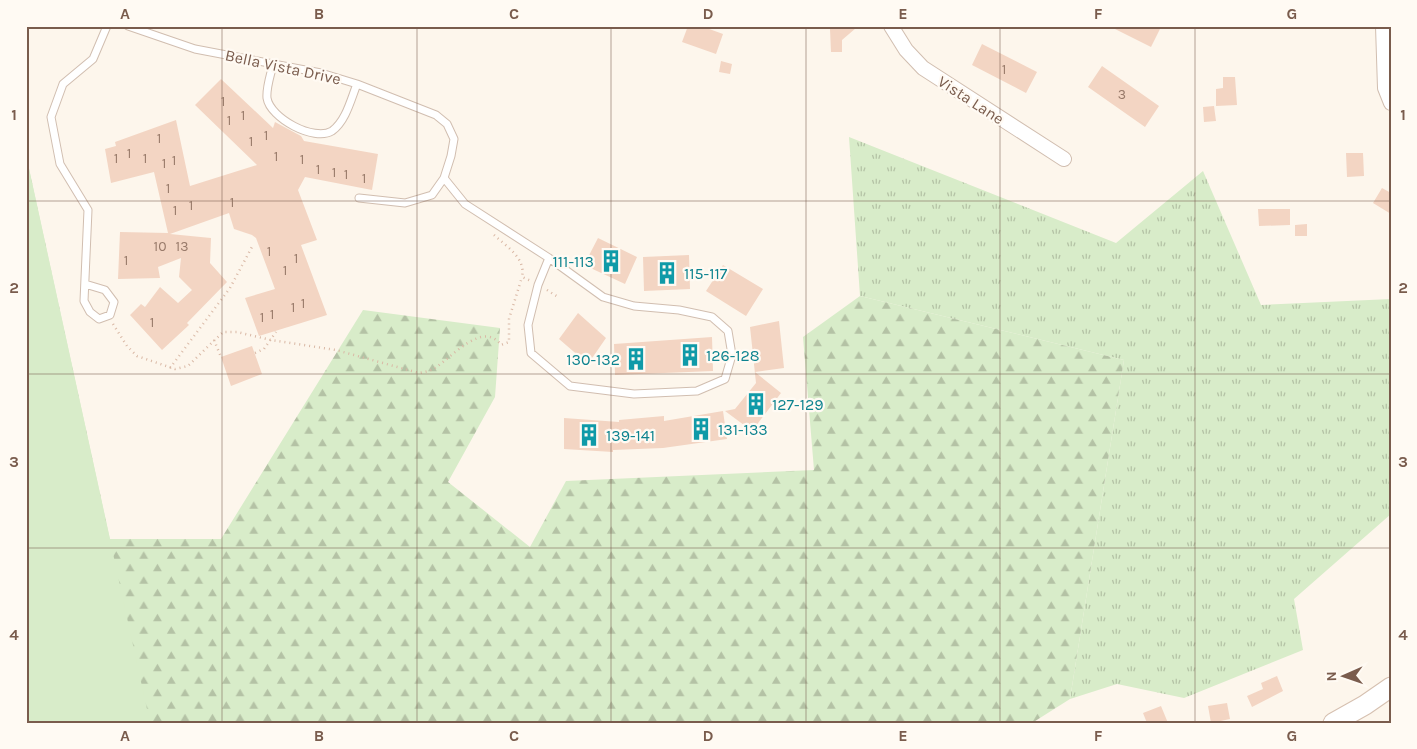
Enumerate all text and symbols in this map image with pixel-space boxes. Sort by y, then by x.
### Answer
text: A [120,4,130,23]
text: B [314,4,324,23]
text: C [509,4,519,23]
text: D [703,4,714,23]
text: E [898,4,908,23]
text: F [1094,4,1103,23]
text: G [1287,4,1297,23]
street label: Bella Vista Drive [223,45,343,89]
house number: 1 [1002,61,1006,78]
street label: Vista Lane [934,72,1008,128]
house number: 3 [1118,86,1126,103]
house number: 1 [221,93,225,110]
text: 1 [11,105,17,124]
text: 1 [1400,105,1406,124]
house number: 1 [241,107,245,124]
house number: 1 [227,112,231,129]
house number: 1 [264,127,268,144]
house number: 1 [157,130,161,147]
house number: 1 [249,133,253,150]
house number: 1 [127,145,131,162]
house number: 1 [274,148,278,165]
house number: 1 [114,150,118,167]
house number: 1 [143,150,147,167]
house number: 1 [300,151,304,168]
house number: 1 [172,152,176,169]
house number: 1 [162,155,166,172]
house number: 1 [316,161,320,178]
house number: 1 [332,164,336,181]
house number: 1 [344,166,348,183]
house number: 1 [362,170,366,187]
house number: 1 [166,180,170,197]
house number: 1 [230,194,234,211]
house number: 1 [189,197,193,214]
house number: 1 [173,202,177,219]
house number: 10 [154,238,166,255]
house number: 13 [176,238,188,255]
house number: 1 [267,243,271,260]
building icon: 111-113 [598,248,624,274]
house number: 1 [294,250,298,267]
house number: 1 [124,252,128,269]
place label: 111-113 [553,252,594,271]
building icon: 115-117 [654,260,680,286]
house number: 1 [283,262,287,279]
place label: 115-117 [684,264,728,283]
text: 2 [9,278,19,297]
text: 2 [1398,278,1408,297]
house number: 1 [301,295,305,312]
house number: 1 [291,299,295,316]
house number: 1 [270,306,274,323]
house number: 1 [260,309,264,326]
house number: 1 [150,314,154,331]
building icon: 126-128 [677,342,703,368]
building icon: 130-132 [623,346,649,372]
place label: 126-128 [706,346,760,365]
place label: 130-132 [566,350,620,369]
building icon: 127-129 [743,391,769,417]
place label: 127-129 [772,395,823,414]
building icon: 131-133 [688,416,714,442]
place label: 131-133 [718,420,768,439]
building icon: 139-141 [576,422,602,448]
place label: 139-141 [606,426,655,445]
text: 3 [9,452,19,471]
text: 3 [1398,452,1408,471]
text: 4 [9,625,19,644]
text: 4 [1398,625,1408,644]
north arrow [1320,652,1370,702]
text: N [1323,671,1340,682]
text: A [120,726,130,745]
text: B [314,726,324,745]
text: C [509,726,519,745]
text: D [703,726,714,745]
text: E [898,726,908,745]
text: F [1094,726,1103,745]
text: G [1287,726,1297,745]

